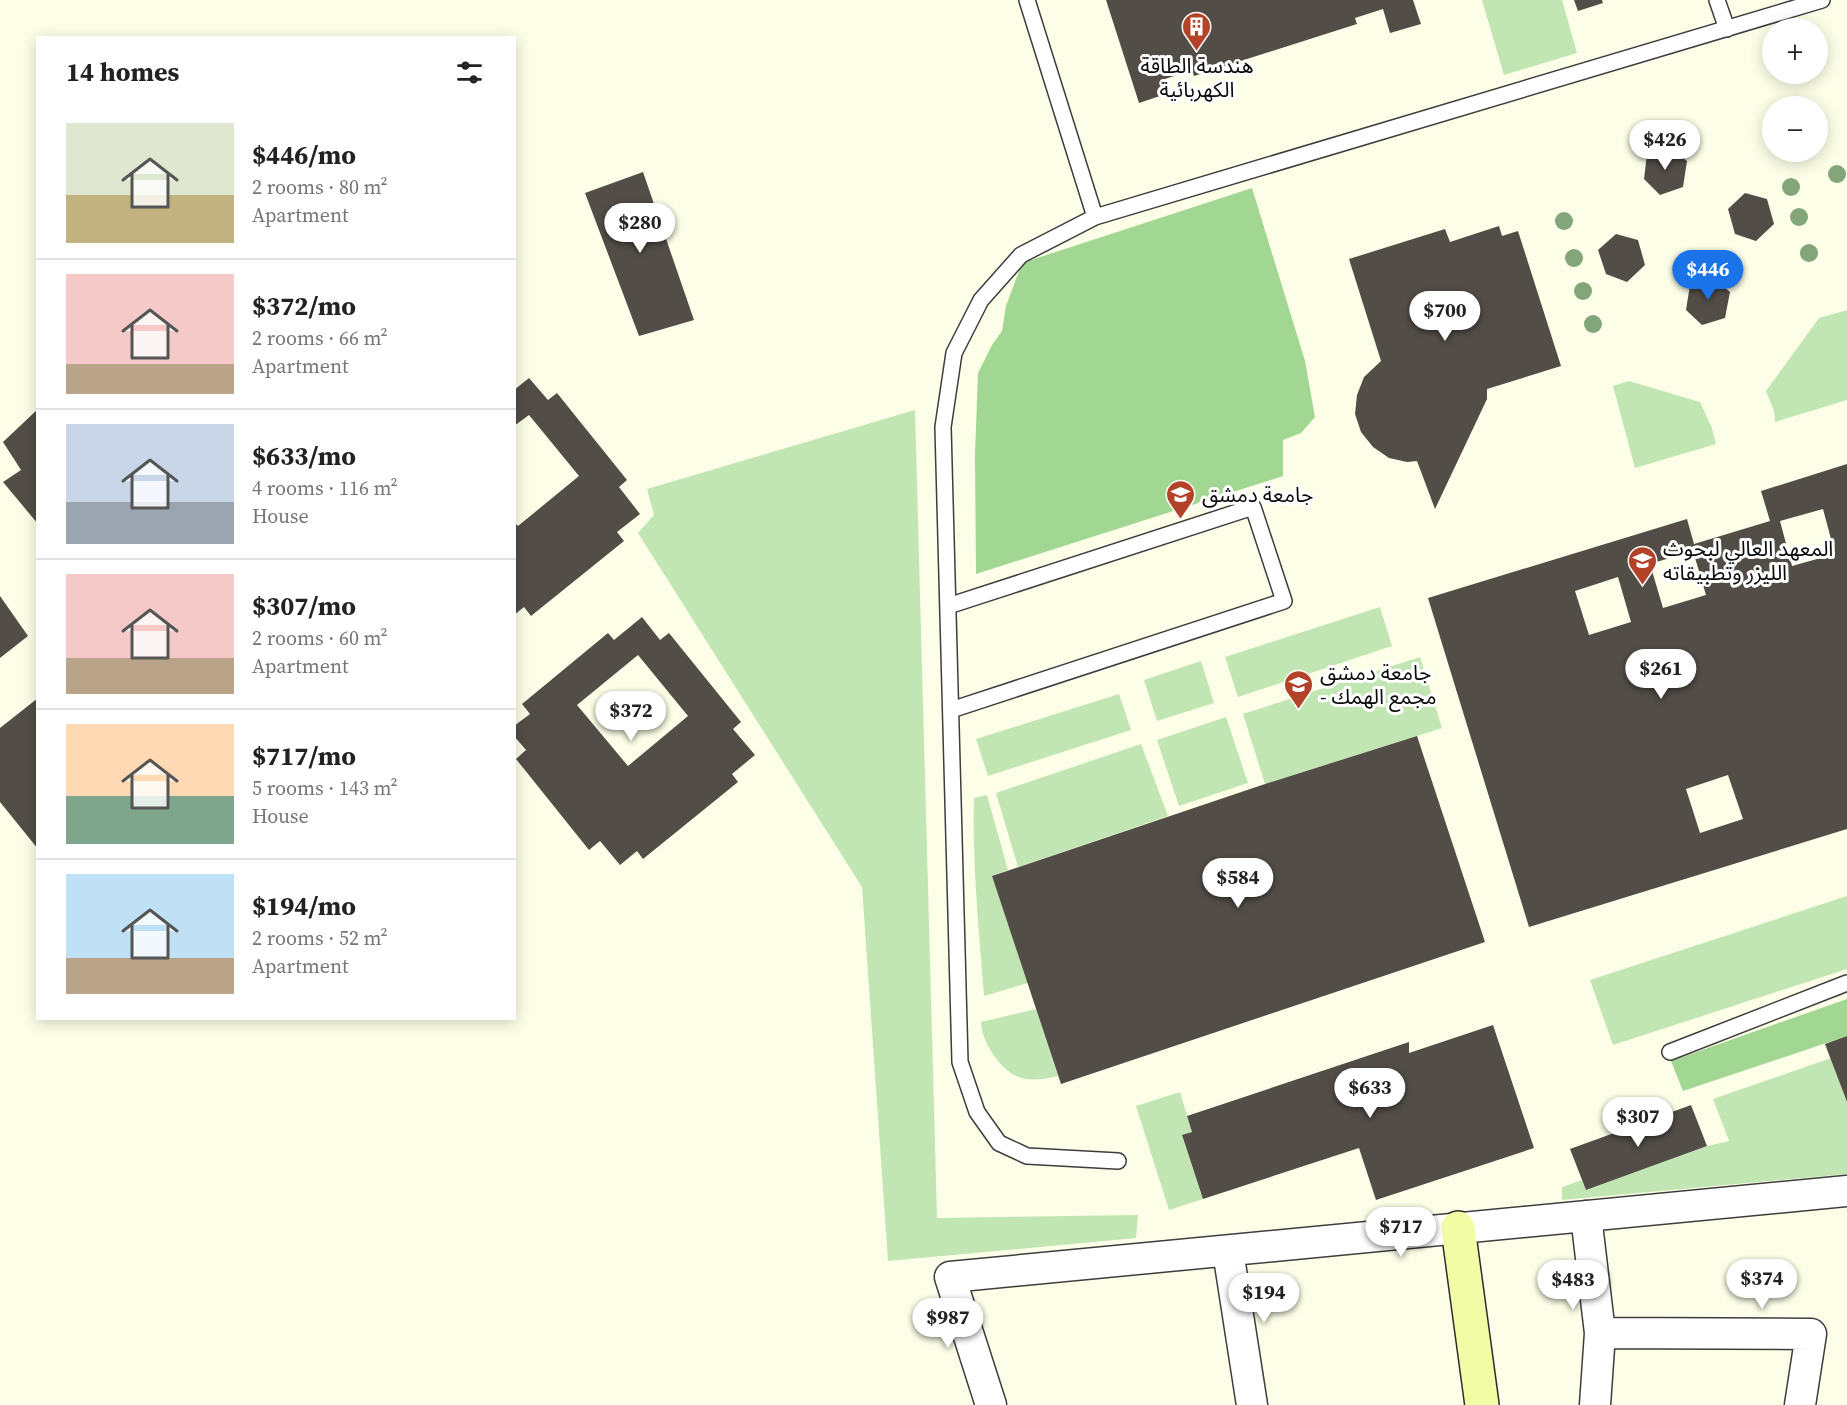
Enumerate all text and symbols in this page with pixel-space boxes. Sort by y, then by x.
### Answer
building icon: هندسة الطاقة الكهربائية [1181,10,1213,52]
map controls [1762,18,1828,162]
button: + [1762,18,1828,84]
place label: هندسة الطاقة الكهربائية [1140,51,1254,104]
text: 14 homes [66,54,179,90]
icon: filters [453,56,486,89]
button: − [1762,96,1828,162]
pin: $426 [1629,120,1701,171]
text: $426 [1643,125,1687,153]
text: $446/mo [252,137,356,173]
icon: home [114,147,186,219]
text: 2 rooms · 80 m² [252,173,388,201]
text: Apartment [252,201,349,229]
pin: $280 [604,203,676,254]
text: $280 [618,208,662,236]
pin: $446 [1672,250,1744,301]
text: $446 [1686,255,1730,283]
text: $372/mo [252,288,356,324]
pin: $700 [1409,291,1481,342]
text: $700 [1423,296,1467,324]
icon: home [114,298,186,370]
text: 2 rooms · 66 m² [252,324,388,352]
text: Apartment [252,352,349,380]
text: $633/mo [252,438,356,474]
icon: home [114,448,186,520]
text: 4 rooms · 116 m² [252,474,398,502]
school or university icon: جامعة دمشق [1165,478,1197,520]
place label: جامعة دمشق [1202,480,1313,509]
text: House [252,502,309,530]
place label: المعهد العالي لبحوث الليزر وتطبيقاته [1663,534,1833,587]
school or university icon: المعهد العالي لبحوث الليزر وتطبيقاته [1626,544,1658,586]
text: $307/mo [252,588,356,624]
icon: home [114,598,186,670]
text: 2 rooms · 60 m² [252,624,388,652]
pin: $261 [1625,649,1697,700]
text: Apartment [252,652,349,680]
text: $261 [1639,654,1683,682]
place label: جامعة دمشق - مجمع الهمك [1320,658,1437,712]
school or university icon: جامعة دمشق - مجمع الهمك [1283,668,1315,710]
pin: $372 [595,691,667,742]
text: $372 [609,696,653,724]
text: $717/mo [252,738,356,774]
icon: home [114,748,186,820]
text: 5 rooms · 143 m² [252,774,398,802]
text: House [252,802,309,830]
pin: $584 [1202,858,1274,909]
text: $584 [1216,863,1260,891]
text: $194/mo [252,888,356,924]
icon: home [114,898,186,970]
text: 2 rooms · 52 m² [252,924,388,952]
text: Apartment [252,952,349,980]
pin: $633 [1334,1068,1406,1119]
text: $633 [1348,1073,1392,1101]
pin: $307 [1602,1097,1674,1148]
text: $307 [1616,1102,1660,1130]
pin: $717 [1365,1207,1437,1258]
text: $717 [1379,1212,1423,1240]
pin: $374 [1726,1259,1798,1310]
pin: $483 [1537,1260,1609,1311]
text: $374 [1740,1264,1784,1292]
text: $483 [1551,1265,1595,1293]
pin: $194 [1228,1273,1300,1324]
text: $194 [1242,1278,1286,1306]
pin: $987 [912,1298,984,1349]
text: $987 [926,1303,970,1331]

